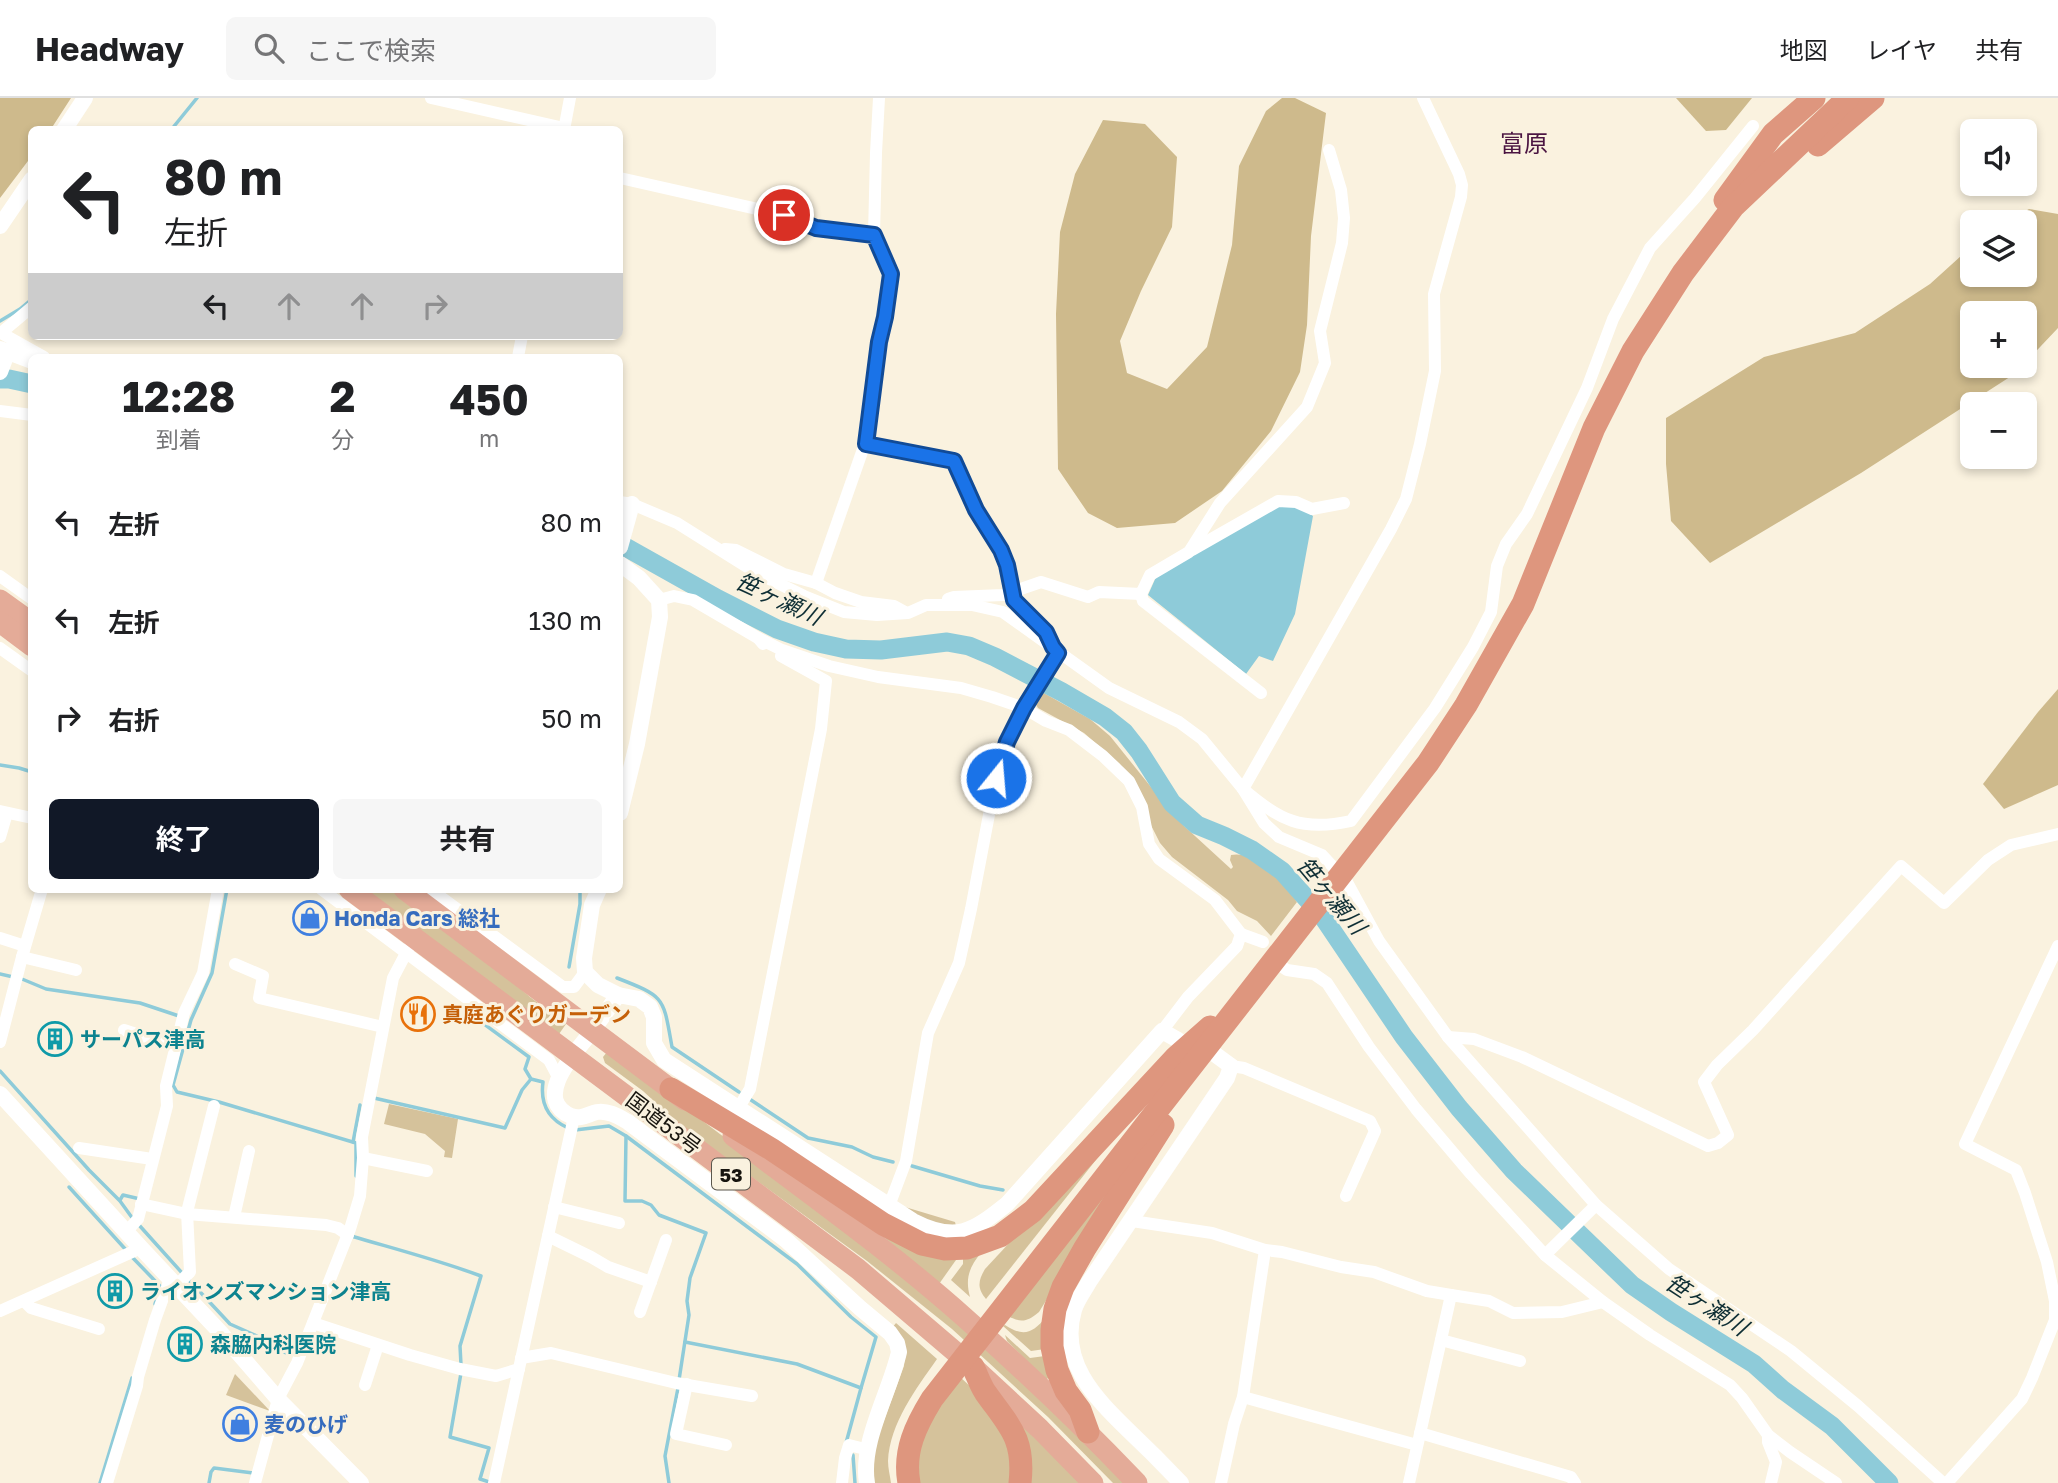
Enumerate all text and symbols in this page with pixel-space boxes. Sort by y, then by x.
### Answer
search box [226,17,716,80]
text: Headway [35,29,184,68]
icon: search [250,29,288,67]
text: ここで検索 [306,35,436,66]
text: 地図 [1780,35,1828,64]
text: レイヤ [1866,35,1937,64]
text: 共有 [1975,35,2023,64]
map controls [1960,119,2037,469]
button: sound [1960,119,2037,196]
district label: 富原 [1500,128,1548,157]
text: 80 m [164,147,282,206]
icon: left [49,154,140,245]
pin [754,185,814,245]
icon: arrive [765,196,803,234]
button: layers [1960,210,2037,287]
text: 左折 [164,213,228,251]
icon: left [197,287,235,325]
icon: ahead [270,287,308,325]
icon: ahead [343,287,381,325]
icon: right [416,287,454,325]
button: + [1960,301,2037,378]
text: 12:28 [122,371,235,421]
text: 2 [330,371,355,421]
text: 450 [450,374,529,424]
button: − [1960,392,2037,469]
text: m [479,424,499,452]
text: 到着 [156,425,202,453]
text: 分 [331,425,354,453]
icon: left [49,503,87,541]
text: 80 m [541,507,602,538]
text: 左折 [108,509,160,540]
water label: 笹ヶ瀬川 [731,566,829,631]
icon: left [49,601,87,639]
text: 130 m [529,605,602,636]
text: 左折 [108,607,160,638]
icon: right [49,699,87,737]
text: 50 m [541,703,602,734]
text: 右折 [108,705,160,736]
position arrow [959,741,1033,815]
button: 終了 [49,799,319,879]
button: 共有 [333,799,602,879]
water label: 笹ヶ瀬川 [1292,851,1374,942]
shop icon: Honda Cars 総社 [291,899,329,937]
place label: Honda Cars 総社 [334,905,500,931]
restaurant icon: 真庭あぐりガーデン [399,995,437,1033]
place label: 真庭あぐりガーデン [442,1001,631,1027]
building icon: サーパス津高 [36,1020,74,1058]
place label: サーパス津高 [80,1026,206,1052]
street label: 国道53号 [621,1086,707,1160]
road number: 53 [712,1158,750,1190]
water label: 笹ヶ瀬川 [1661,1267,1756,1342]
building icon: ライオンズマンション津高 [96,1272,134,1310]
place label: ライオンズマンション津高 [140,1278,392,1304]
building icon: 森脇内科医院 [166,1325,204,1363]
place label: 森脇内科医院 [210,1331,336,1357]
shop icon: 麦のひげ [221,1405,259,1443]
place label: 麦のひげ [264,1411,348,1437]

